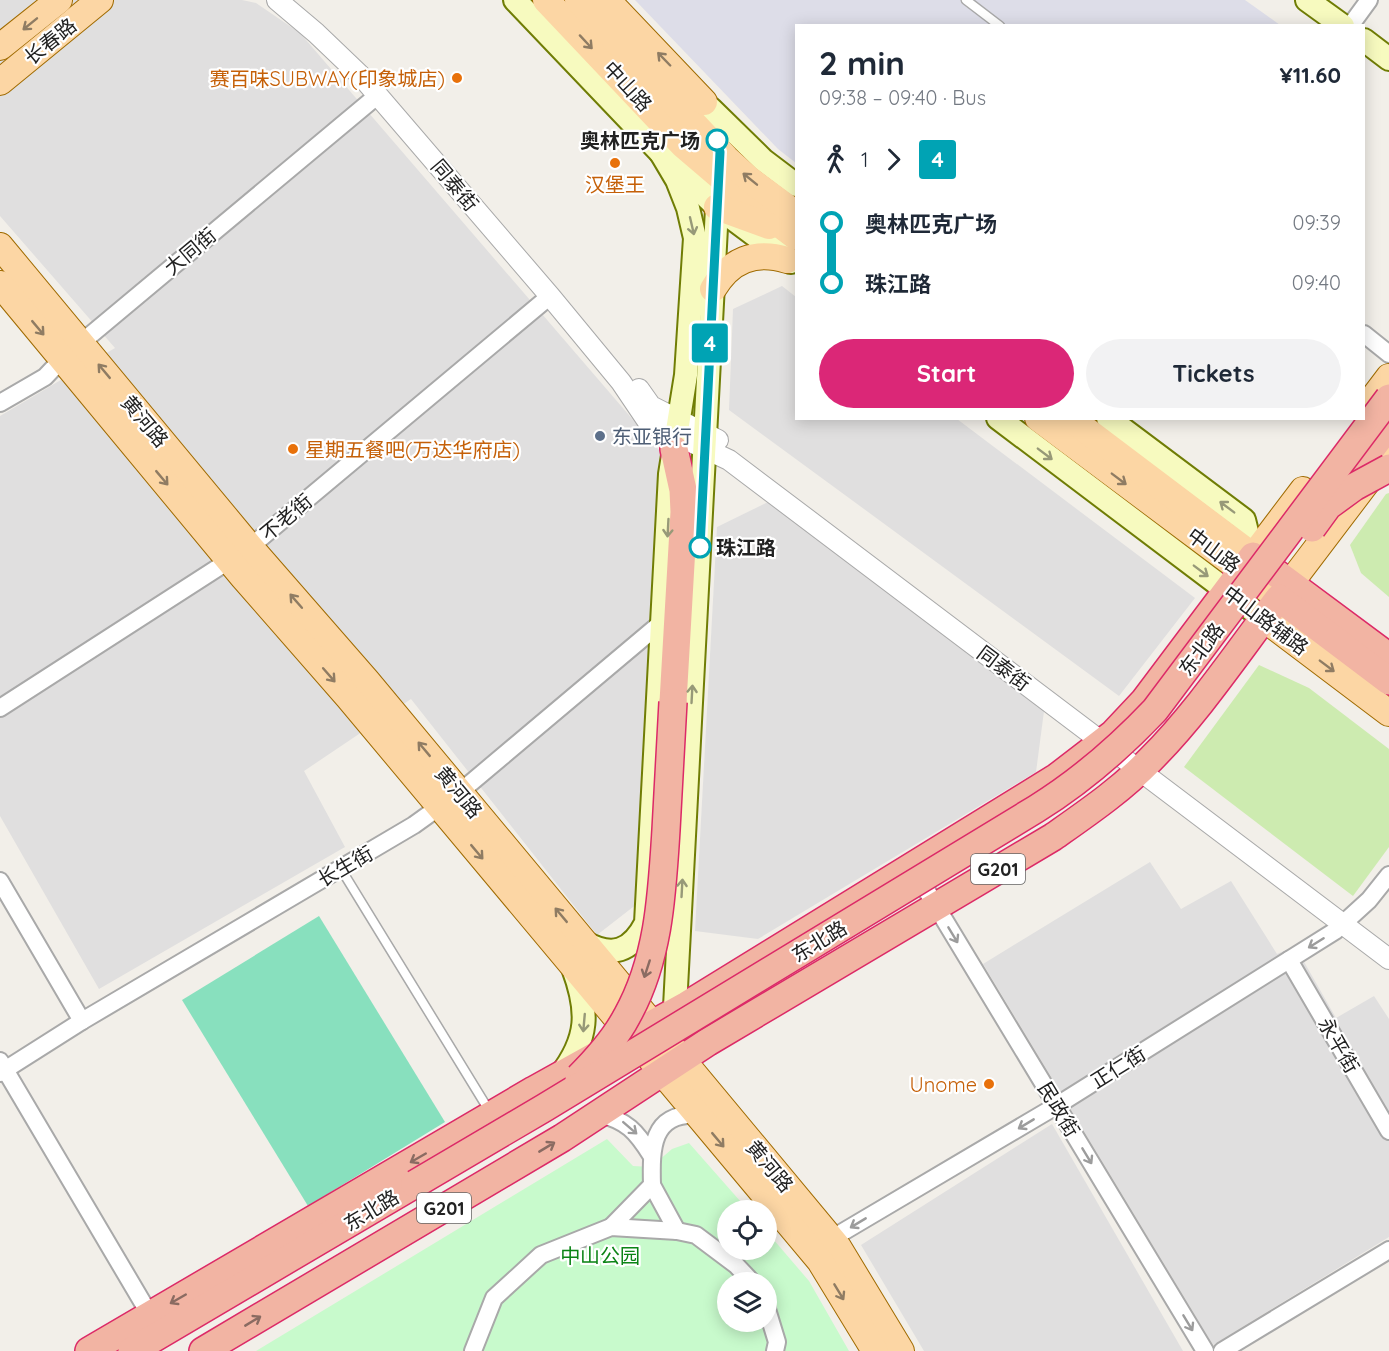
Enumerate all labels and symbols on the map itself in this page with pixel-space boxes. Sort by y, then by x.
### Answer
street label: 长春路 [19,12,81,70]
one-way arrow [22,17,38,30]
one-way arrow [579,35,593,50]
one-way arrow [656,52,671,67]
street label: 中山路 [598,56,658,116]
place label: 赛百味SUBWAY(印象城店) [210,66,445,91]
marker: 赛百味SUBWAY(印象城店) [450,71,464,85]
place label: 奥林匹克广场 [580,128,700,153]
marker: 奥林匹克广场 [706,129,728,151]
street label: 同泰街 [426,154,484,216]
marker: 汉堡王 [608,156,622,170]
place label: 汉堡王 [585,172,645,197]
one-way arrow [742,172,758,185]
one-way arrow [687,215,698,235]
street label: 大同街 [159,222,221,280]
one-way arrow [31,320,44,336]
line badge: 4 [690,324,730,362]
one-way arrow [97,364,111,379]
street label: 黄河路 [116,390,174,452]
place label: 东亚银行 [612,424,692,449]
marker: 东亚银行 [593,429,607,443]
place label: 星期五餐吧(万达华府店) [305,437,520,462]
marker: 星期五餐吧(万达华府店) [286,442,300,456]
one-way arrow [1036,447,1052,460]
one-way arrow [156,470,169,486]
one-way arrow [1110,472,1126,485]
street label: 不老街 [255,488,317,546]
one-way arrow [1219,501,1235,514]
one-way arrow [662,517,673,537]
street label: 中山路 [1183,522,1245,578]
place label: 珠江路 [716,535,776,560]
marker: 珠江路 [689,536,711,558]
one-way arrow [1192,565,1208,577]
street label: 中山路辅路 [1219,580,1313,660]
one-way arrow [290,593,303,609]
street label: 东北路 [1173,618,1229,680]
street label: 同泰街 [973,640,1035,696]
one-way arrow [1319,659,1335,672]
one-way arrow [322,667,336,682]
one-way arrow [686,684,697,704]
one-way arrow [417,741,430,757]
street label: 黄河路 [430,761,488,823]
street label: 长生街 [313,840,377,892]
one-way arrow [471,844,484,860]
road number: G201 [971,854,1025,884]
one-way arrow [676,879,687,899]
one-way arrow [555,907,568,923]
street label: 东北路 [787,915,851,967]
one-way arrow [948,926,960,943]
one-way arrow [1308,937,1325,949]
one-way arrow [640,959,651,978]
one-way arrow [578,1012,589,1032]
street label: 永平街 [1313,1013,1365,1077]
street label: 正仁街 [1086,1041,1150,1093]
place label: Unome [910,1072,977,1097]
marker: Unome [982,1077,996,1091]
street label: 民政街 [1033,1077,1085,1141]
one-way arrow [1018,1118,1035,1130]
one-way arrow [622,1122,638,1135]
one-way arrow [712,1132,725,1148]
street label: 黄河路 [741,1135,799,1197]
one-way arrow [538,1141,555,1153]
one-way arrow [1081,1147,1093,1164]
one-way arrow [410,1152,427,1164]
street label: 东北路 [339,1184,403,1236]
road number: G201 [417,1193,471,1223]
one-way arrow [850,1218,867,1230]
park label: 中山公园 [560,1243,640,1268]
one-way arrow [834,1283,846,1300]
one-way arrow [170,1293,187,1305]
one-way arrow [1182,1314,1194,1331]
one-way arrow [244,1315,261,1327]

